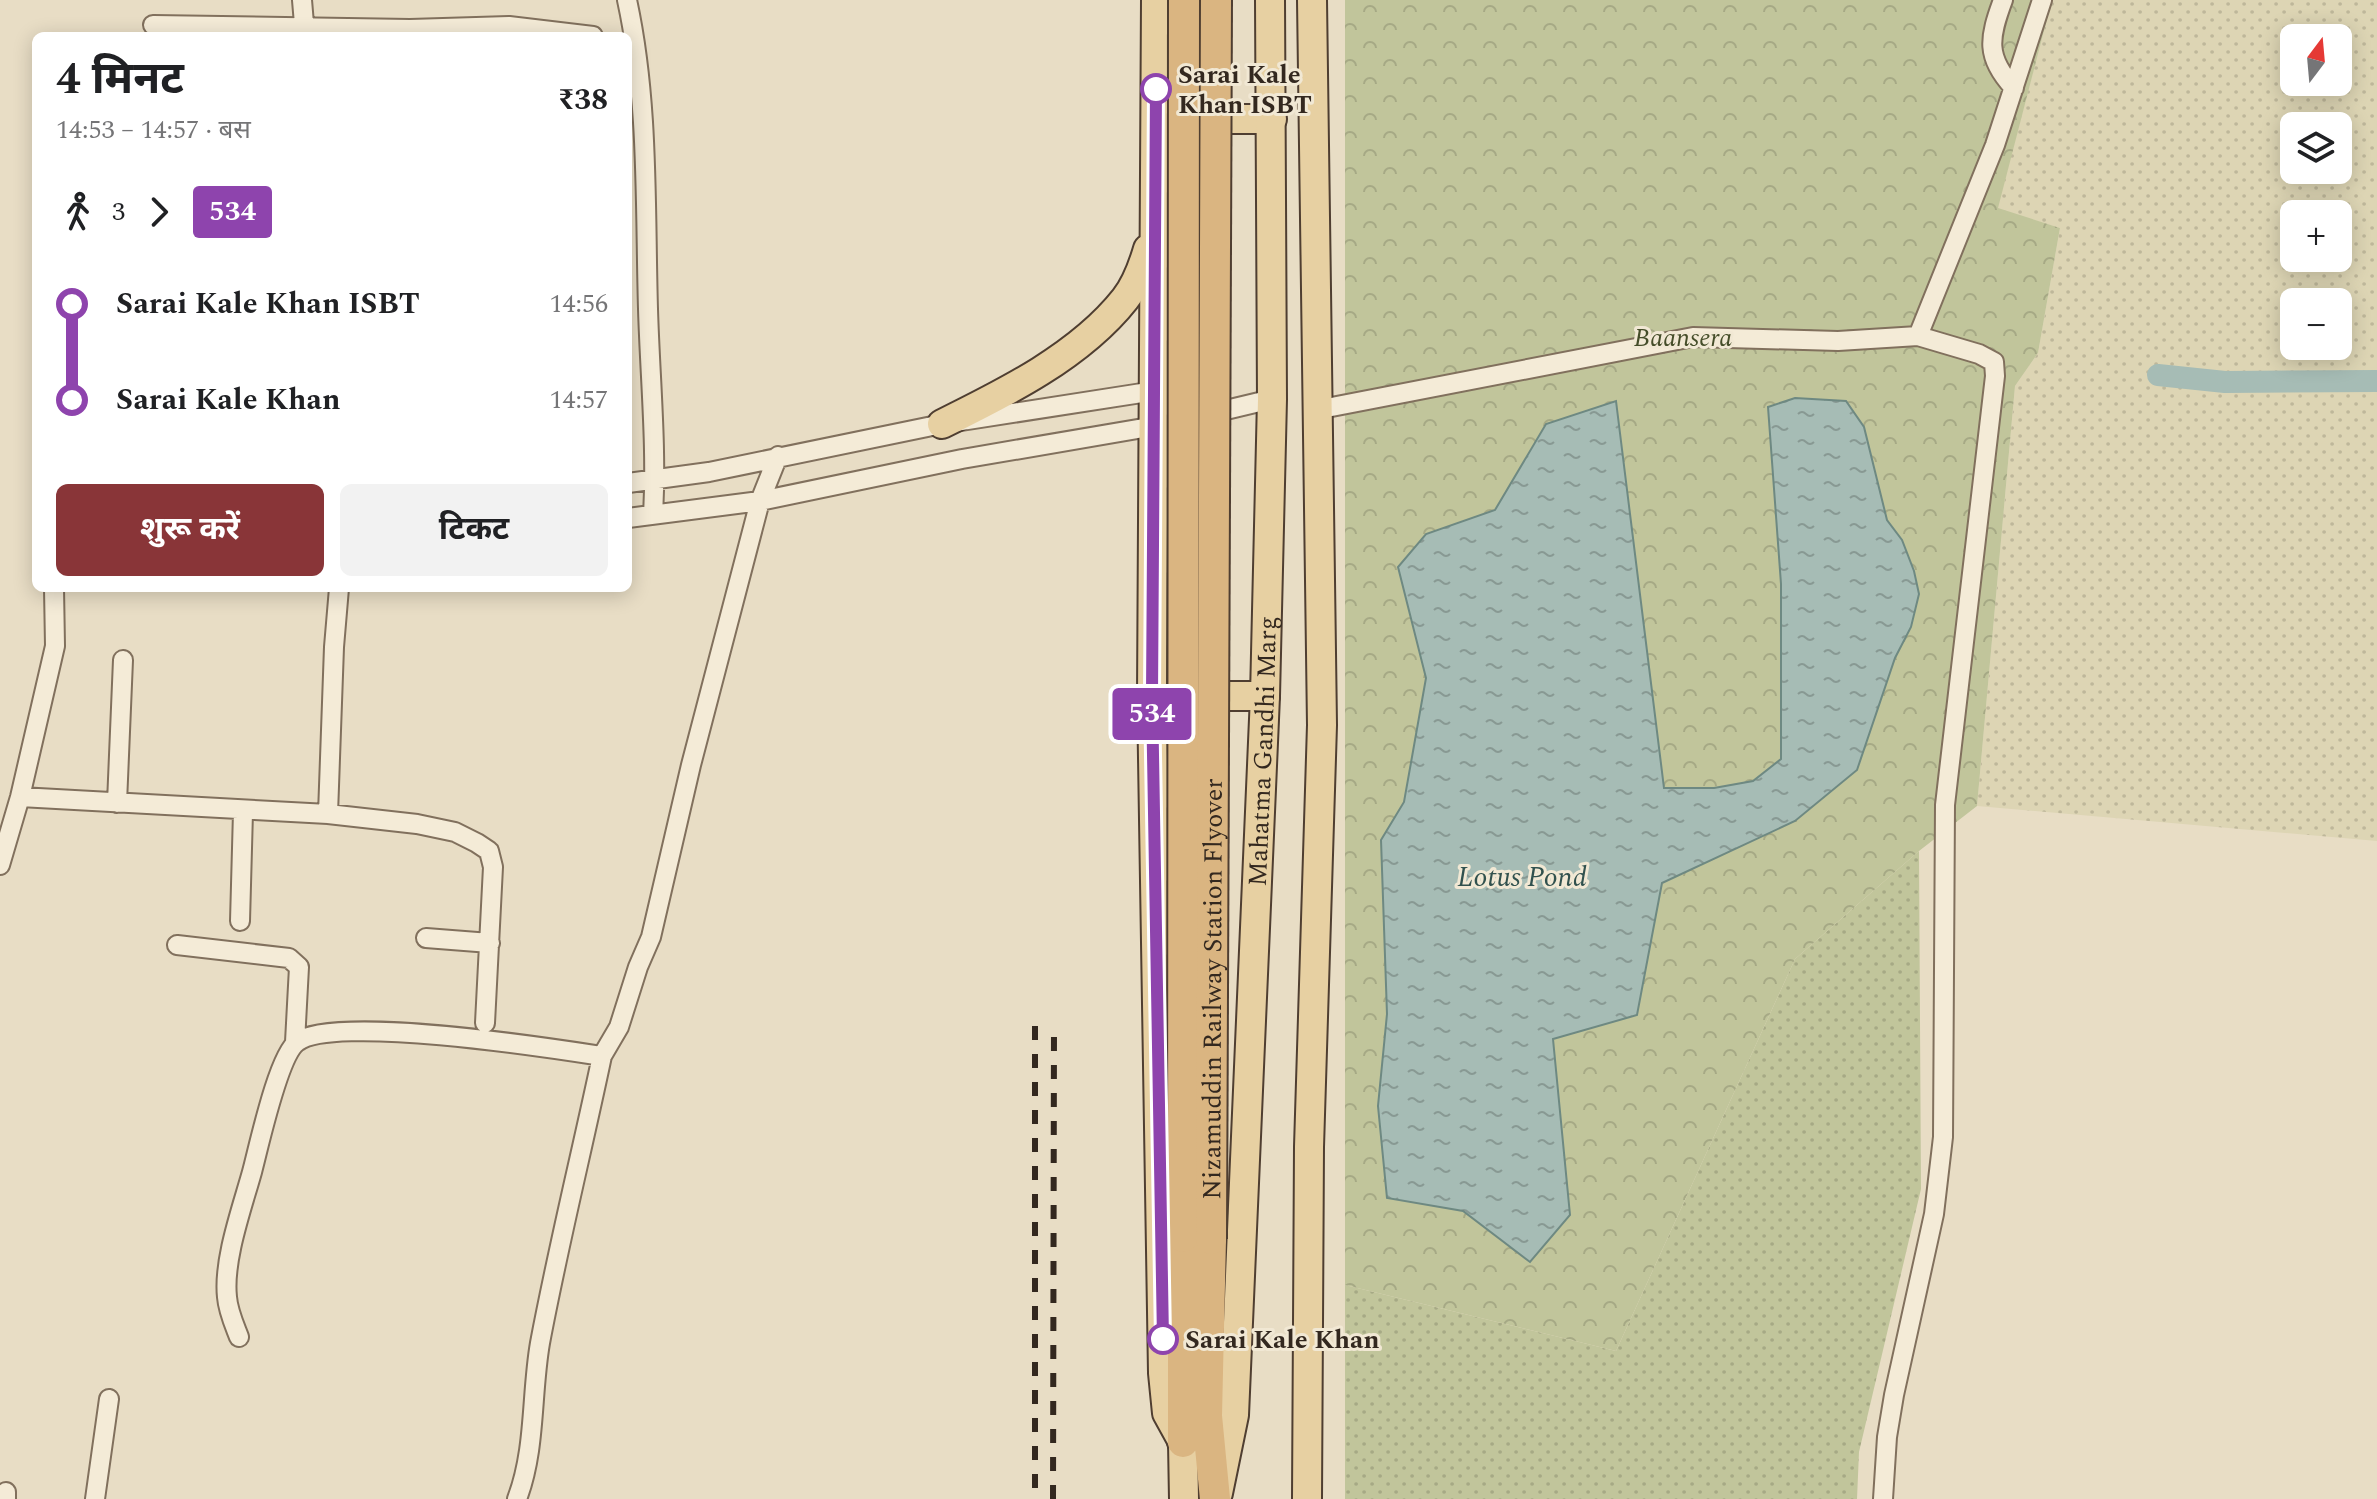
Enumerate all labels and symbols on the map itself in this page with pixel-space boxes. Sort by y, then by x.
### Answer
north arrow [2280,24,2352,96]
place label: Sarai Kale Khan ISBT [1178,55,1312,125]
marker: Sarai Kale Khan ISBT [1141,74,1171,104]
park label: Baansera [1634,318,1732,358]
street label: Mahatma Gandhi Marg [1238,616,1288,887]
line badge: 534 [1106,688,1198,740]
street label: Nizamuddin Railway Station Flyover [1192,778,1234,1200]
water label: Lotus Pond [1457,856,1587,899]
place label: Sarai Kale Khan [1185,1320,1380,1360]
marker: Sarai Kale Khan [1148,1324,1178,1354]

